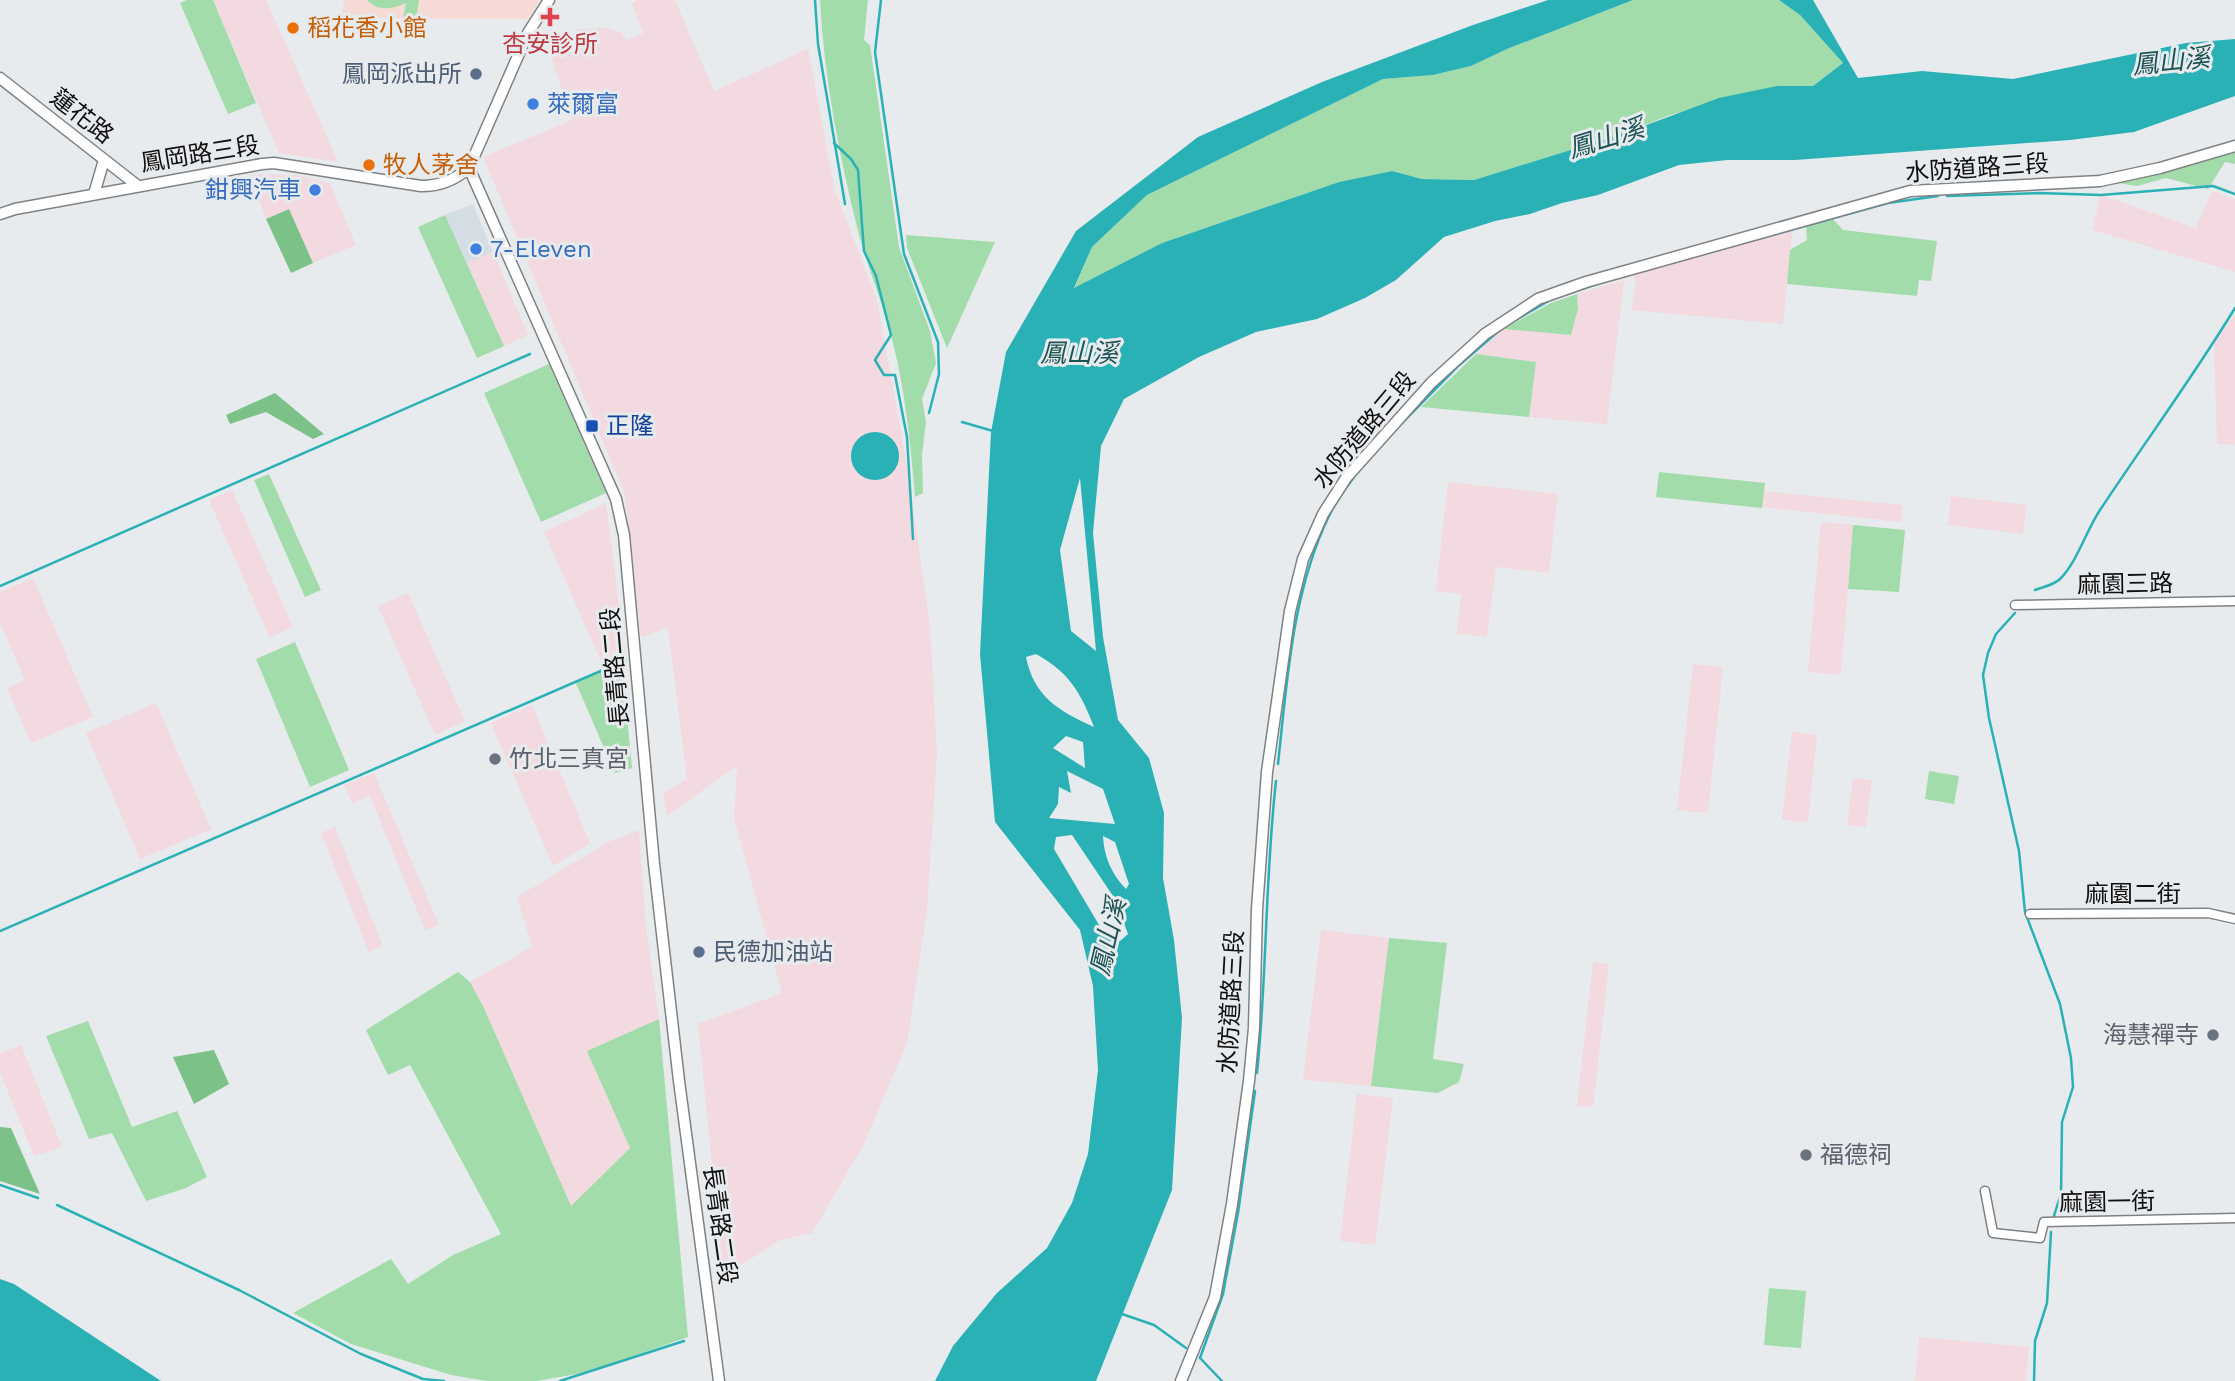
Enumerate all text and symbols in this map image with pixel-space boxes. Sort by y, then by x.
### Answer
marker: 杏安診所 [540,7,560,27]
place label: 稻花香小館 [307,14,427,42]
marker: 稻花香小館 [285,20,301,36]
place label: 杏安診所 [502,30,598,58]
water label: 鳳山溪 [2131,42,2215,80]
place label: 鳳岡派出所 [342,60,462,88]
marker: 鳳岡派出所 [468,66,484,82]
street label: 蓮花路 [45,83,119,149]
place label: 萊爾富 [547,90,619,118]
marker: 萊爾富 [525,96,541,112]
water label: 鳳山溪 [1564,111,1651,164]
street label: 鳳岡路三段 [139,131,261,177]
street label: 水防道路三段 [1904,149,2050,187]
place label: 牧人茅舍 [383,151,479,179]
marker: 牧人茅舍 [361,157,377,173]
place label: 鉗興汽車 [205,176,301,204]
marker: 鉗興汽車 [307,182,323,198]
place label: 7-Eleven [490,235,592,263]
marker: 7-Eleven [468,241,484,257]
water label: 鳳山溪 [1040,338,1122,368]
street label: 水防道路三段 [1307,366,1421,494]
place label: 正隆 [606,412,654,440]
marker: 正隆 [584,418,600,434]
street label: 麻園三路 [2077,569,2173,599]
street label: 長青路二段 [596,606,634,728]
place label: 竹北三真宮 [509,745,629,773]
marker: 竹北三真宮 [487,751,503,767]
street label: 麻園二街 [2085,880,2181,908]
water label: 鳳山溪 [1085,892,1132,978]
street label: 水防道路三段 [1213,929,1249,1075]
place label: 民德加油站 [713,938,833,966]
marker: 民德加油站 [691,944,707,960]
place label: 海慧禪寺 [2103,1021,2199,1049]
marker: 海慧禪寺 [2205,1027,2221,1043]
place label: 福德祠 [1820,1141,1892,1169]
marker: 福德祠 [1798,1147,1814,1163]
street label: 長青路二段 [698,1164,742,1286]
street label: 麻園一街 [2059,1187,2155,1217]

